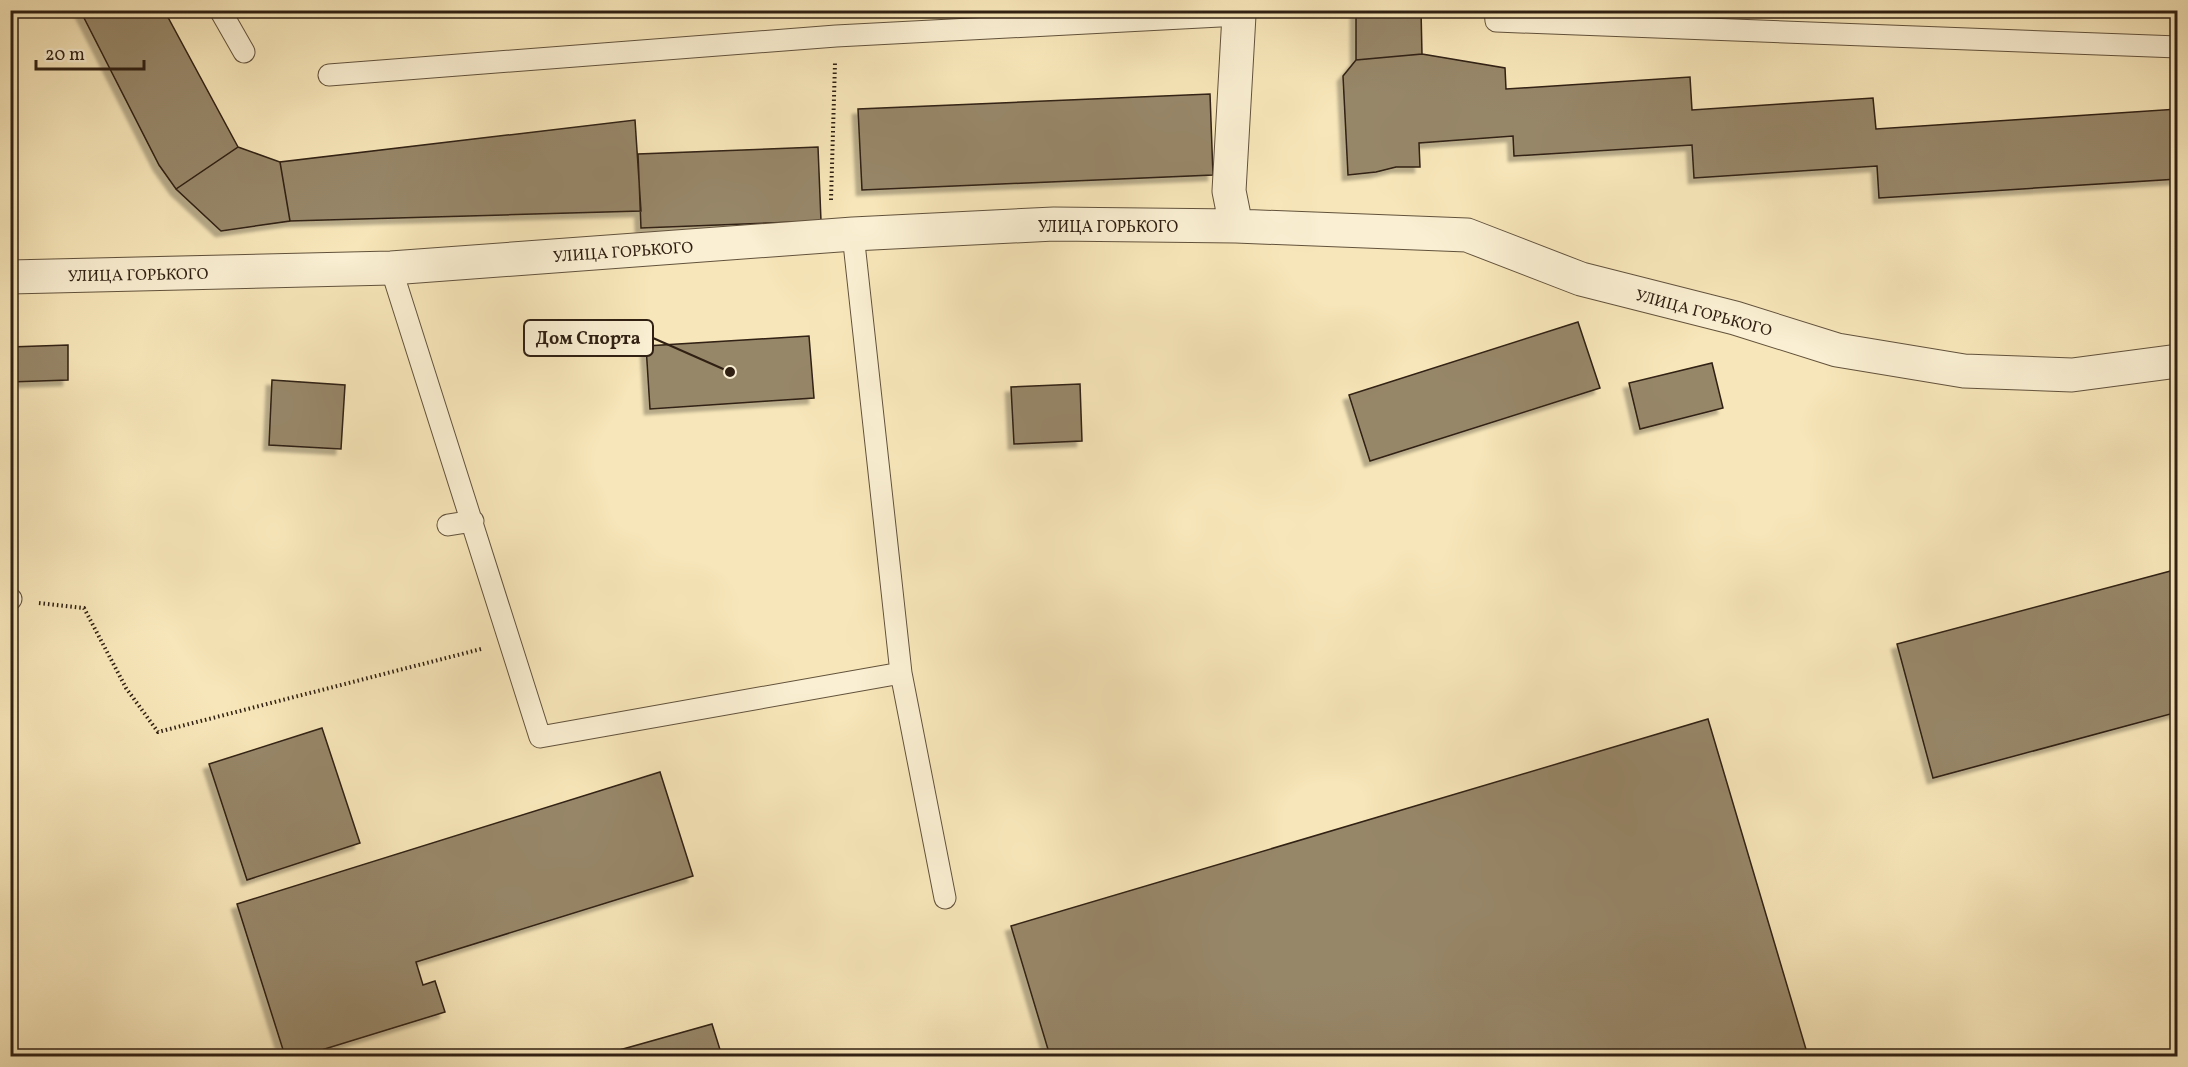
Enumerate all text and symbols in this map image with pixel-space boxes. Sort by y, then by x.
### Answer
scale bar [36,33,144,71]
text: 20 m [45,43,85,68]
street label: УЛИЦА ГОРЬКОГО [1038,217,1179,239]
street label: УЛИЦА ГОРЬКОГО [552,237,694,269]
street label: УЛИЦА ГОРЬКОГО [68,264,209,288]
street label: УЛИЦА ГОРЬКОГО [1633,285,1774,343]
callout: Дом Спорта [524,320,653,356]
text: Дом Спорта [535,327,641,352]

